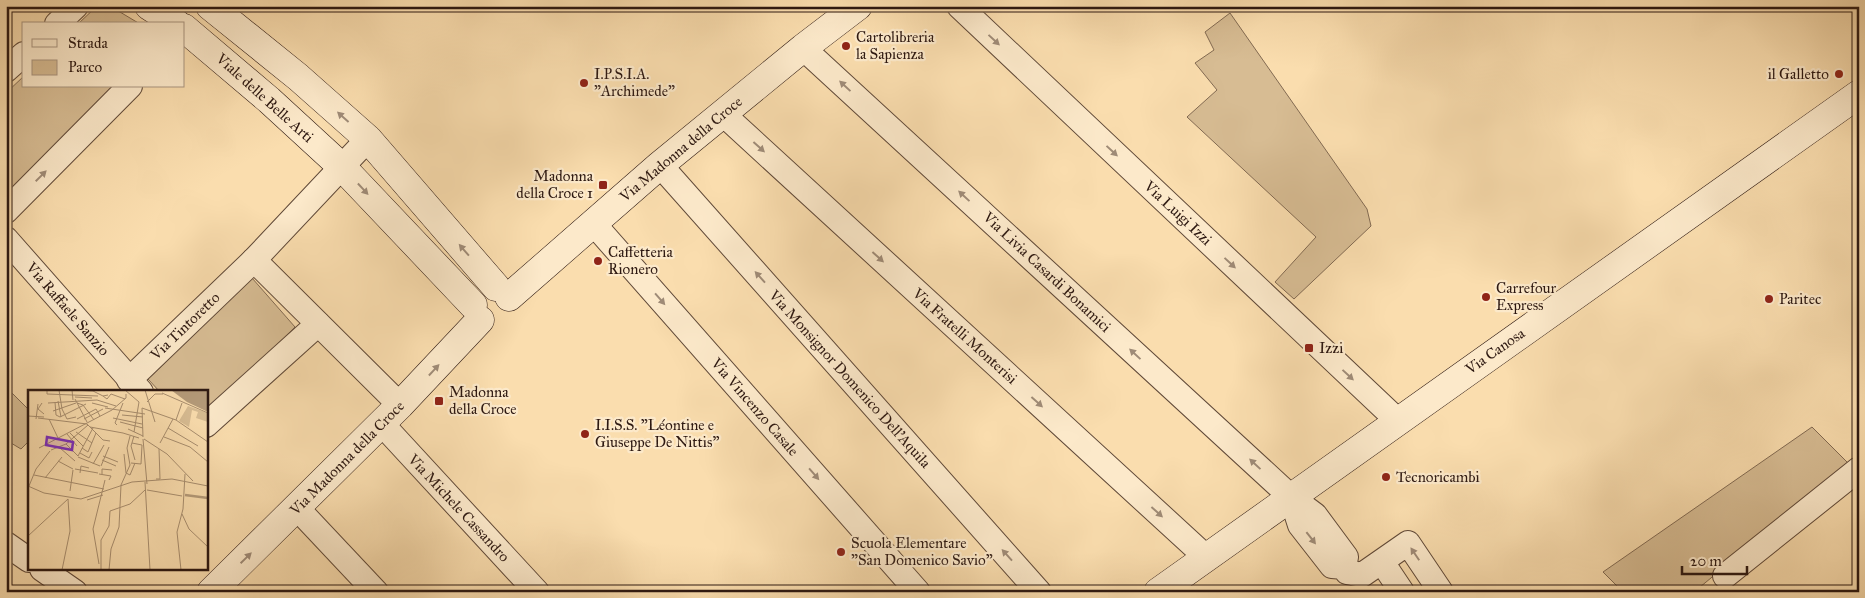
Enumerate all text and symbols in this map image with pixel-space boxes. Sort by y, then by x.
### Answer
legend [22,22,185,88]
place label: Cartolibreria la Sapienza [856,28,935,63]
text: Strada [68,34,108,52]
one-way arrow [988,34,1000,46]
marker: Cartolibreria la Sapienza [840,40,852,52]
street label: Viale delle Belle Arti [212,49,317,146]
text: Parco [68,58,103,76]
place label: I.P.S.I.A. "Archimede" [594,65,675,100]
place label: il Galletto [1768,65,1829,83]
marker: il Galletto [1833,68,1845,80]
marker: I.P.S.I.A. "Archimede" [578,77,590,89]
one-way arrow [838,81,851,92]
street label: Via Madonna della Croce [615,92,746,206]
one-way arrow [337,111,349,123]
one-way arrow [752,141,764,153]
one-way arrow [1106,145,1118,157]
place label: Madonna della Croce 1 [516,167,594,202]
one-way arrow [35,170,47,182]
street label: Via Luigi Izzi [1140,176,1216,249]
marker: Madonna della Croce 1 [597,179,609,191]
one-way arrow [357,183,369,195]
one-way arrow [959,190,971,202]
street label: Via Livia Casardi Bonamici [979,207,1115,336]
place label: Caffetteria Rionero [608,243,673,278]
one-way arrow [459,244,470,256]
one-way arrow [872,251,885,262]
marker: Caffetteria Rionero [592,255,604,267]
one-way arrow [1224,257,1236,269]
street label: Via Raffaele Sanzio [22,258,114,360]
one-way arrow [754,270,765,283]
place label: Carrefour Express [1496,279,1557,314]
street label: Via Fratelli Monterisi [908,284,1021,388]
street label: Via Monsignor Domenico Dell'Aquila [764,286,935,473]
street label: Via Tintoretto [146,288,224,364]
place label: Paritec [1779,290,1821,308]
marker: Carrefour Express [1480,291,1492,303]
one-way arrow [654,293,665,305]
marker: Paritec [1763,293,1775,305]
street label: Via Canosa [1461,324,1529,379]
place label: Izzi [1319,339,1343,357]
marker: Izzi [1303,342,1315,354]
one-way arrow [1130,348,1142,360]
street label: Via Vincenzo Casale [707,354,802,460]
one-way arrow [428,364,440,376]
one-way arrow [1342,369,1354,381]
place label: Madonna della Croce [449,383,516,418]
inset map [28,390,208,570]
marker: Madonna della Croce [433,395,445,407]
one-way arrow [1030,396,1042,408]
street label: Via Madonna della Croce [285,397,408,520]
place label: I.I.S.S. "Léontine e Giuseppe De Nittis" [595,416,719,451]
marker: I.I.S.S. "Léontine e Giuseppe De Nittis" [579,428,591,440]
street label: Via Michele Cassandro [404,450,514,566]
one-way arrow [1250,458,1262,470]
one-way arrow [808,467,819,480]
place label: Tecnoricambi [1396,468,1480,486]
marker: Tecnoricambi [1380,471,1392,483]
one-way arrow [1150,506,1163,517]
one-way arrow [1305,531,1316,544]
place label: Scuola Elementare "San Domenico Savio" [851,534,993,569]
scale bar [1682,543,1748,575]
marker: Scuola Elementare "San Domenico Savio" [835,546,847,558]
one-way arrow [1411,547,1420,561]
one-way arrow [1001,550,1013,562]
one-way arrow [240,552,252,564]
text: 20 m [1690,552,1722,570]

